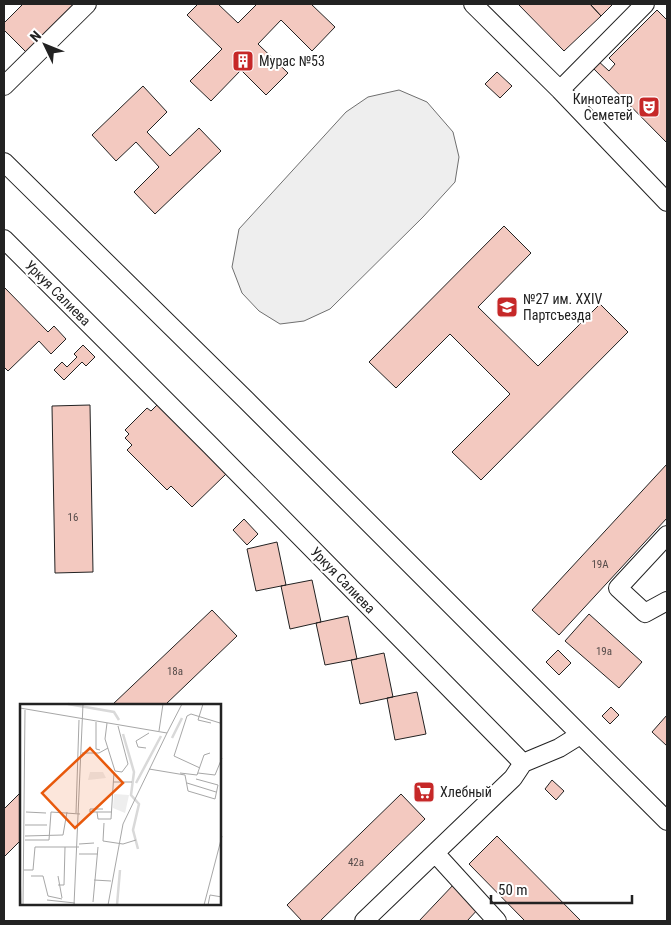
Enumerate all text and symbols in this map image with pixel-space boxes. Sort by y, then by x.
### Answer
north arrow [20,20,70,70]
text: N [27,28,44,45]
building icon: Мурас №53 [231,49,255,73]
place label: Мурас №53 [259,53,325,69]
place label: Кинотеатр Семетей [573,91,633,123]
theatre icon: Кинотеатр Семетей [637,95,661,119]
street label: Уркуя Салиева [22,257,94,329]
place label: №27 им. XXIV Партсъезда [523,291,602,323]
school or university icon: №27 им. XXIV Партсъезда [495,295,519,319]
house number: 16 [68,511,78,524]
street label: Уркуя Салиева [307,544,379,616]
house number: 19А [591,558,609,571]
house number: 19а [596,645,612,658]
house number: 18а [167,665,183,678]
inset map [20,704,221,905]
supermarket icon: Хлебный [412,780,436,804]
place label: Хлебный [440,784,492,800]
house number: 42а [348,856,364,869]
scale bar [491,872,632,904]
text: 50 m [498,881,528,899]

